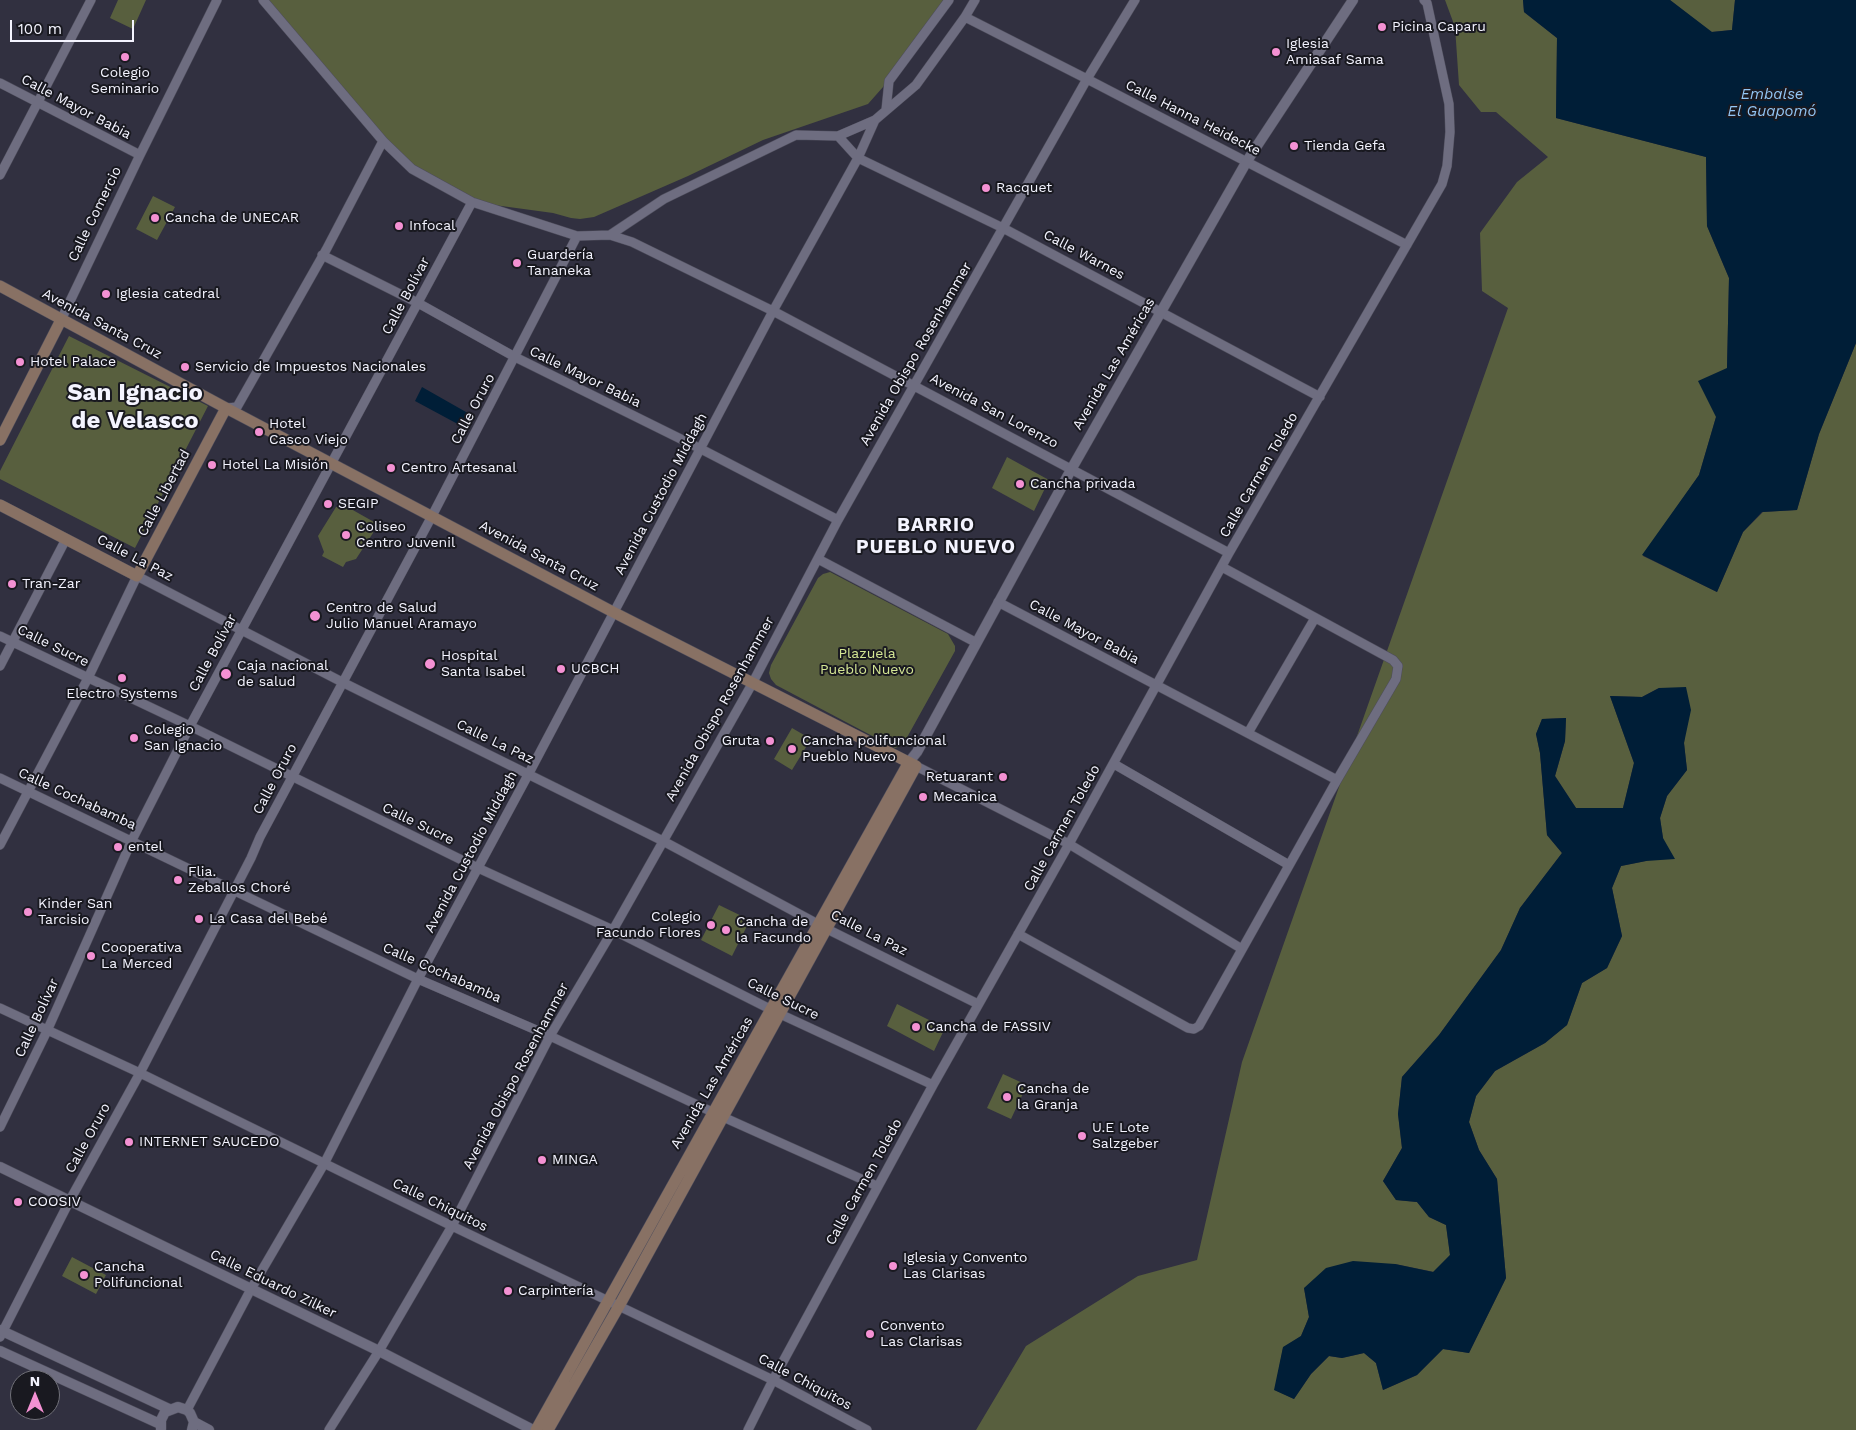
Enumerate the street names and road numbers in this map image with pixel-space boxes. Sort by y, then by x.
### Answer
street label: Calle Mayor Babia [18,71,134,143]
street label: Calle Hanna Heidecke [1123,77,1263,159]
street label: Calle Comercio [65,164,125,264]
street label: Calle Warnes [1041,227,1127,283]
street label: Calle Bolívar [379,254,433,338]
street label: Avenida Obispo Rosenhammer [857,259,975,449]
street label: Avenida Santa Cruz [39,285,165,363]
street label: Avenida Las Américas [1069,295,1159,433]
street label: Calle Mayor Babia [527,343,643,411]
street label: Avenida San Lorenzo [927,370,1061,452]
street label: Calle Oruro [447,371,499,447]
street label: Calle Carmen Toledo [1216,409,1302,541]
street label: Avenida Custodio Middagh [611,410,711,578]
street label: Calle Libertad [134,447,194,539]
street label: Avenida Santa Cruz [476,517,602,595]
street label: Calle La Paz [94,531,176,585]
street label: Calle Mayor Babia [1026,596,1142,668]
street label: Calle Bolívar [186,611,240,695]
street label: Avenida Obispo Rosenhammer [662,614,778,804]
street label: Calle Sucre [14,621,92,671]
street label: Calle La Paz [454,716,536,768]
street label: Calle Oruro [249,741,301,817]
street label: Calle Carmen Toledo [1020,762,1104,894]
street label: Calle Cochabamba [15,764,139,834]
street label: Avenida Custodio Middagh [421,768,521,936]
street label: Calle Sucre [379,799,457,849]
street label: Calle La Paz [828,906,910,960]
street label: Calle Cochabamba [380,939,504,1007]
street label: Calle Sucre [744,974,822,1024]
street label: Calle Bolívar [11,976,63,1060]
street label: Avenida Obispo Rosenhammer [460,980,572,1172]
street label: Avenida Las Américas [667,1014,757,1152]
street label: Calle Oruro [62,1100,114,1176]
street label: Calle Carmen Toledo [822,1116,906,1248]
street label: Calle Chiquitos [390,1175,490,1235]
street label: Calle Eduardo Zilker [207,1246,339,1322]
street label: Calle Chiquitos [755,1350,855,1414]

